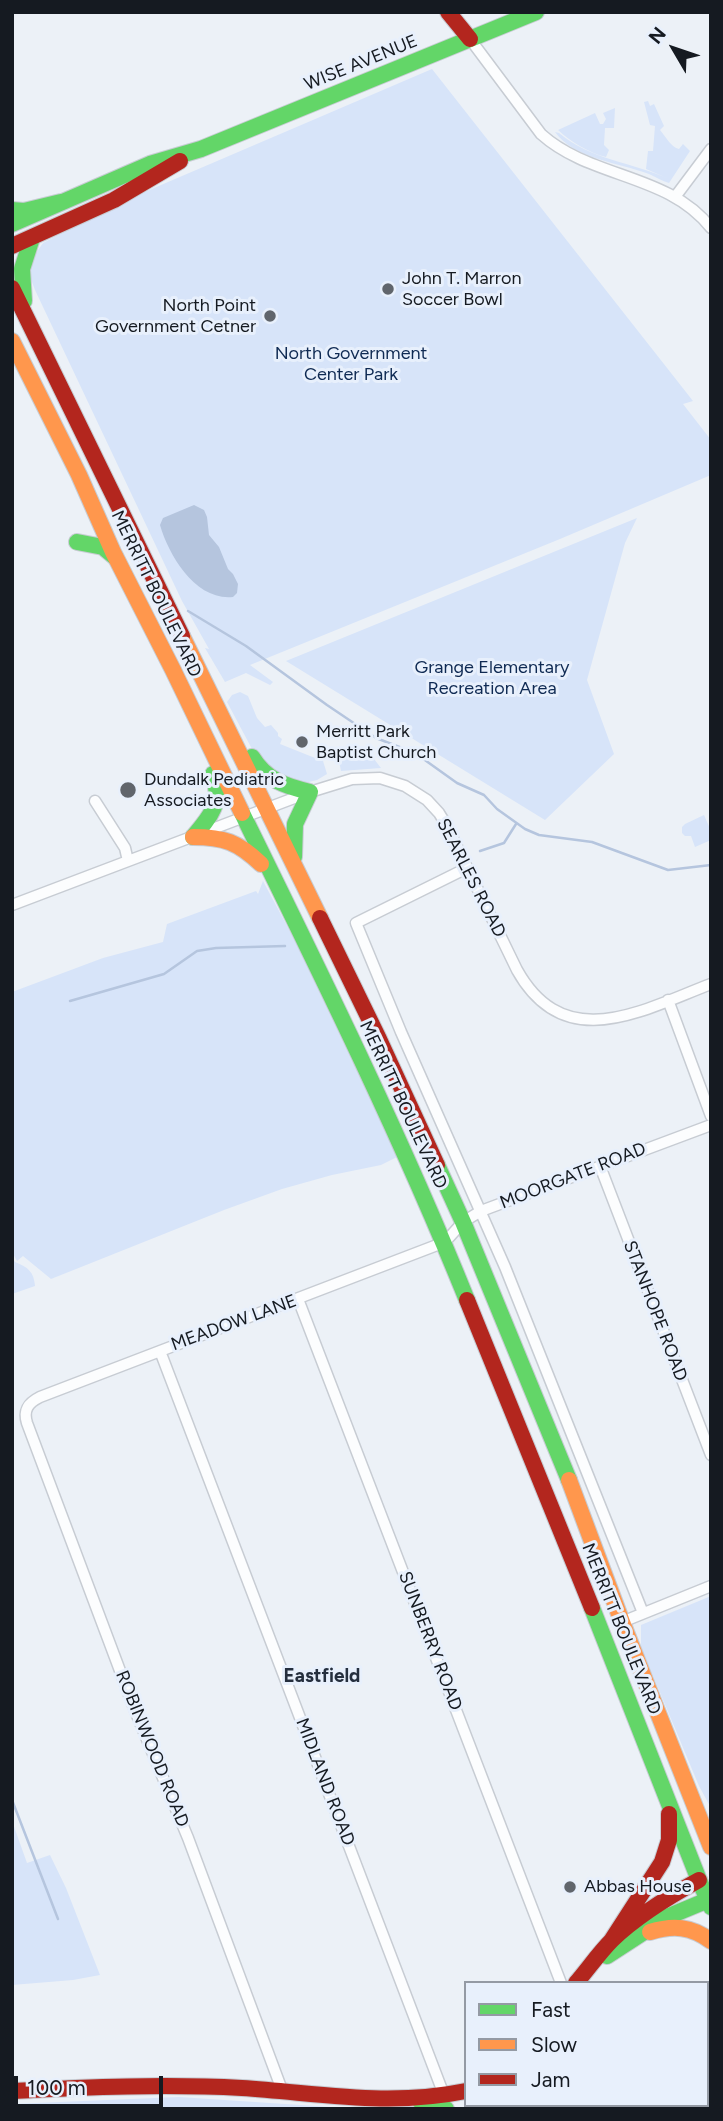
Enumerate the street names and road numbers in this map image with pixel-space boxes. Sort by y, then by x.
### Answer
street label: WISE AVENUE [301,30,421,96]
street label: MERRITT BOULEVARD [106,507,206,681]
street label: SEARLES ROAD [432,815,510,941]
street label: MERRITT BOULEVARD [355,1018,451,1192]
street label: MOORGATE ROAD [497,1138,649,1214]
street label: STANHOPE ROAD [618,1238,692,1384]
street label: MEADOW LANE [168,1290,300,1356]
street label: MERRITT BOULEVARD [577,1540,665,1718]
street label: SUNBERRY ROAD [394,1569,466,1713]
street label: ROBINWOOD ROAD [111,1668,193,1830]
street label: MIDLAND ROAD [291,1715,359,1849]

